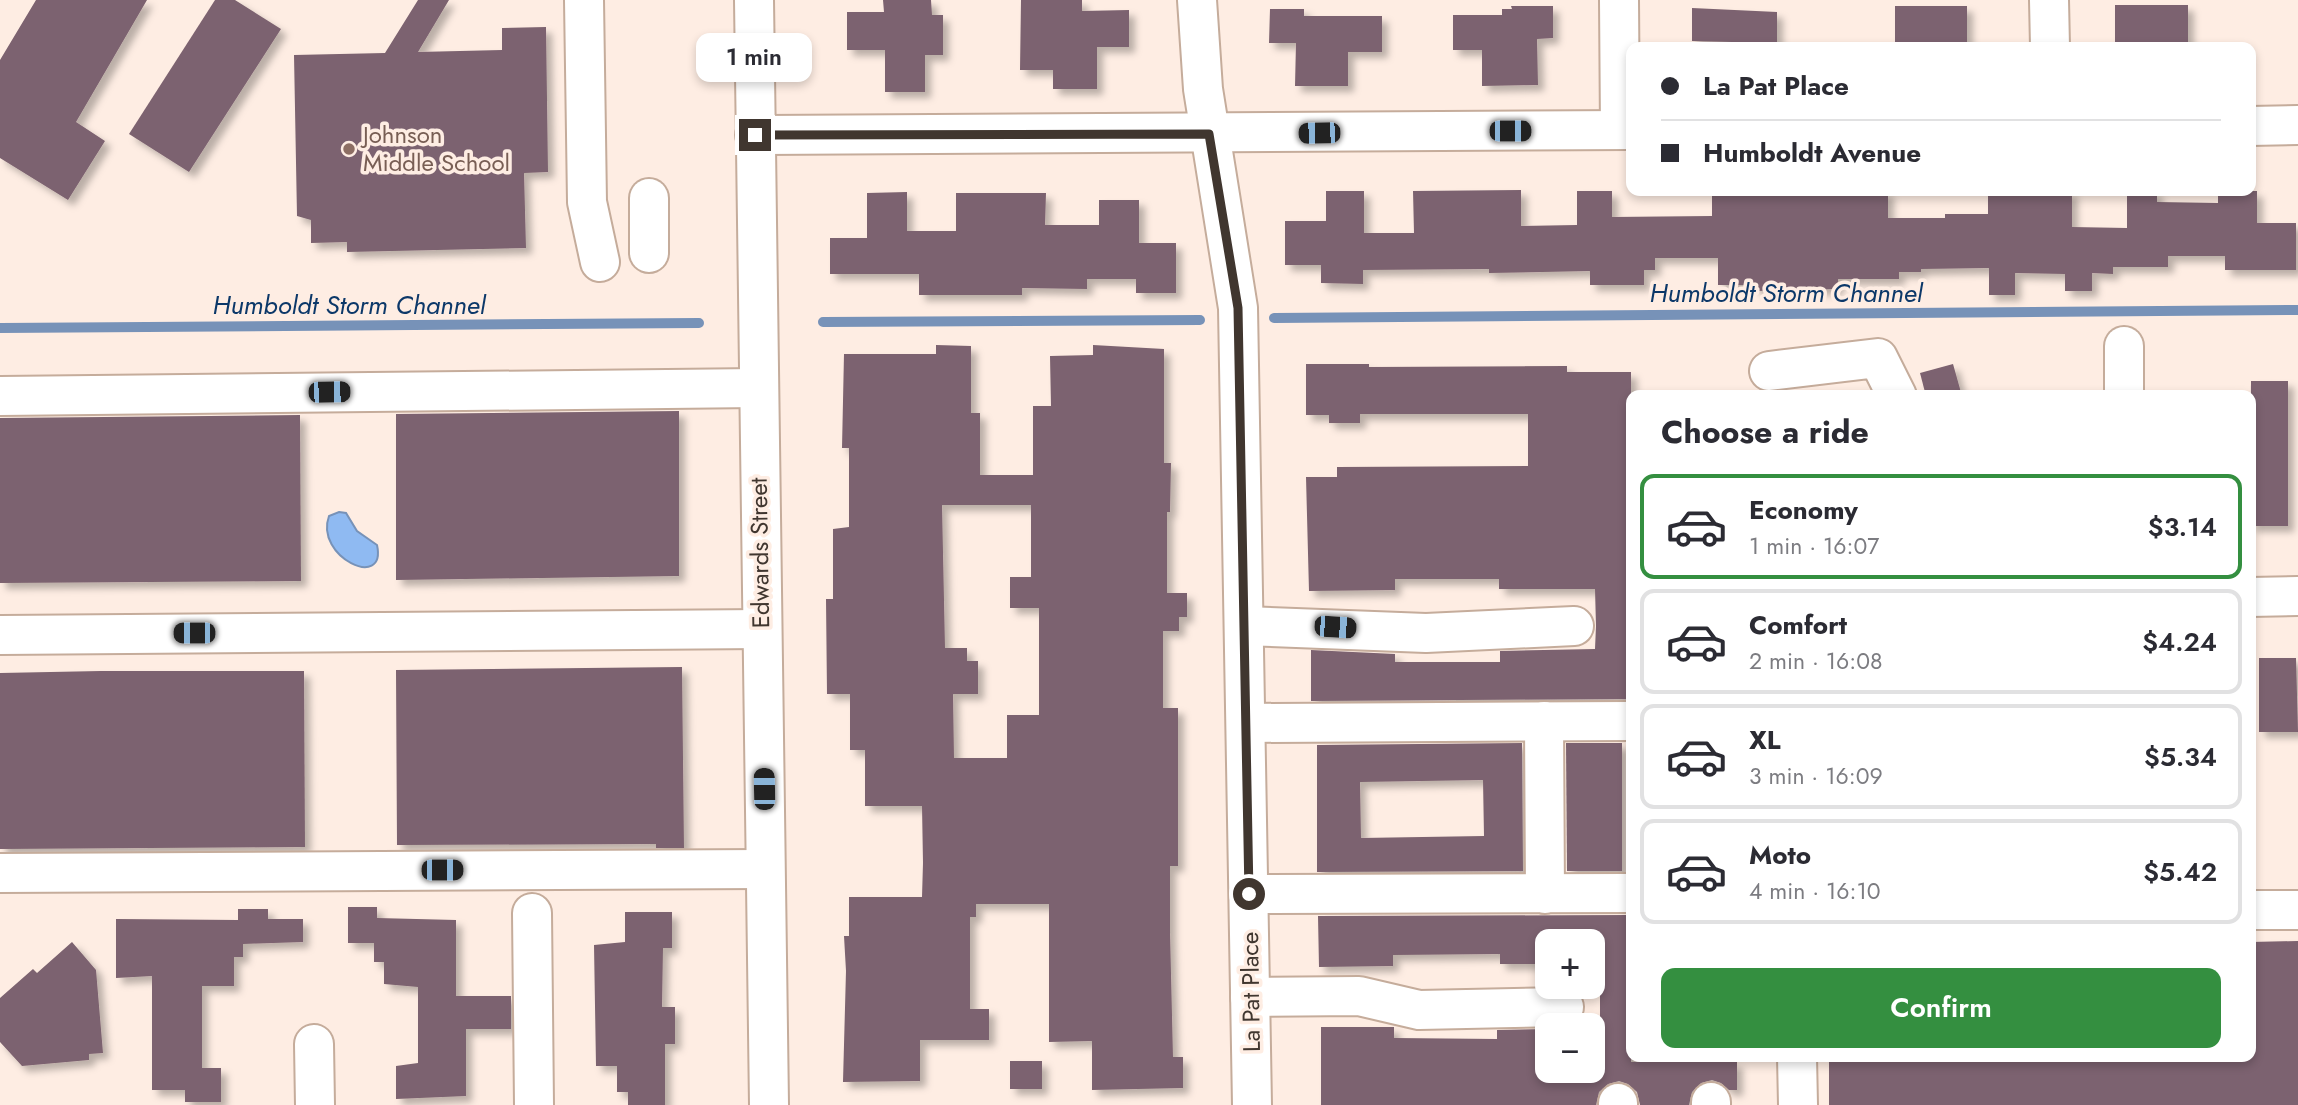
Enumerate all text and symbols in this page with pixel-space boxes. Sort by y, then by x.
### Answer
callout: 1 min [697,33,813,82]
text: 1 min [726,40,782,74]
text: La Pat Place [1703,67,1849,105]
place label: Johnson Middle School [360,117,510,180]
route end [739,119,771,151]
car [1490,121,1532,142]
car [1298,122,1341,144]
text: Humboldt Avenue [1703,134,1921,172]
marker: Johnson Middle School [341,141,357,157]
water label: Humboldt Storm Channel [1649,274,1924,312]
water label: Humboldt Storm Channel [212,286,487,324]
car [308,381,351,403]
text: Choose a ride [1661,409,1869,455]
street label: Edwards Street [741,477,778,629]
text: Economy [1749,491,1858,529]
icon: car [1665,495,1728,558]
text: $3.14 [2148,508,2217,546]
text: 1 min · 16:07 [1749,529,1879,563]
text: Comfort [1749,606,1847,644]
icon: car [1665,610,1728,673]
car [1314,615,1357,639]
car [174,623,216,644]
text: $4.24 [2142,623,2217,661]
text: 2 min · 16:08 [1749,644,1883,678]
text: XL [1749,721,1781,759]
icon: car [1665,725,1728,788]
text: $5.34 [2144,738,2217,776]
text: 3 min · 16:09 [1749,759,1883,793]
car [754,768,775,810]
text: Moto [1749,836,1811,874]
icon: car [1665,840,1728,903]
text: $5.42 [2143,853,2217,891]
car [422,860,464,881]
text: 4 min · 16:10 [1749,874,1881,908]
route start [1233,878,1265,910]
map controls [1535,929,1605,1083]
button: + [1535,929,1605,999]
street label: La Pat Place [1232,931,1269,1053]
button: Confirm [1661,968,2221,1048]
button: − [1535,1013,1605,1083]

